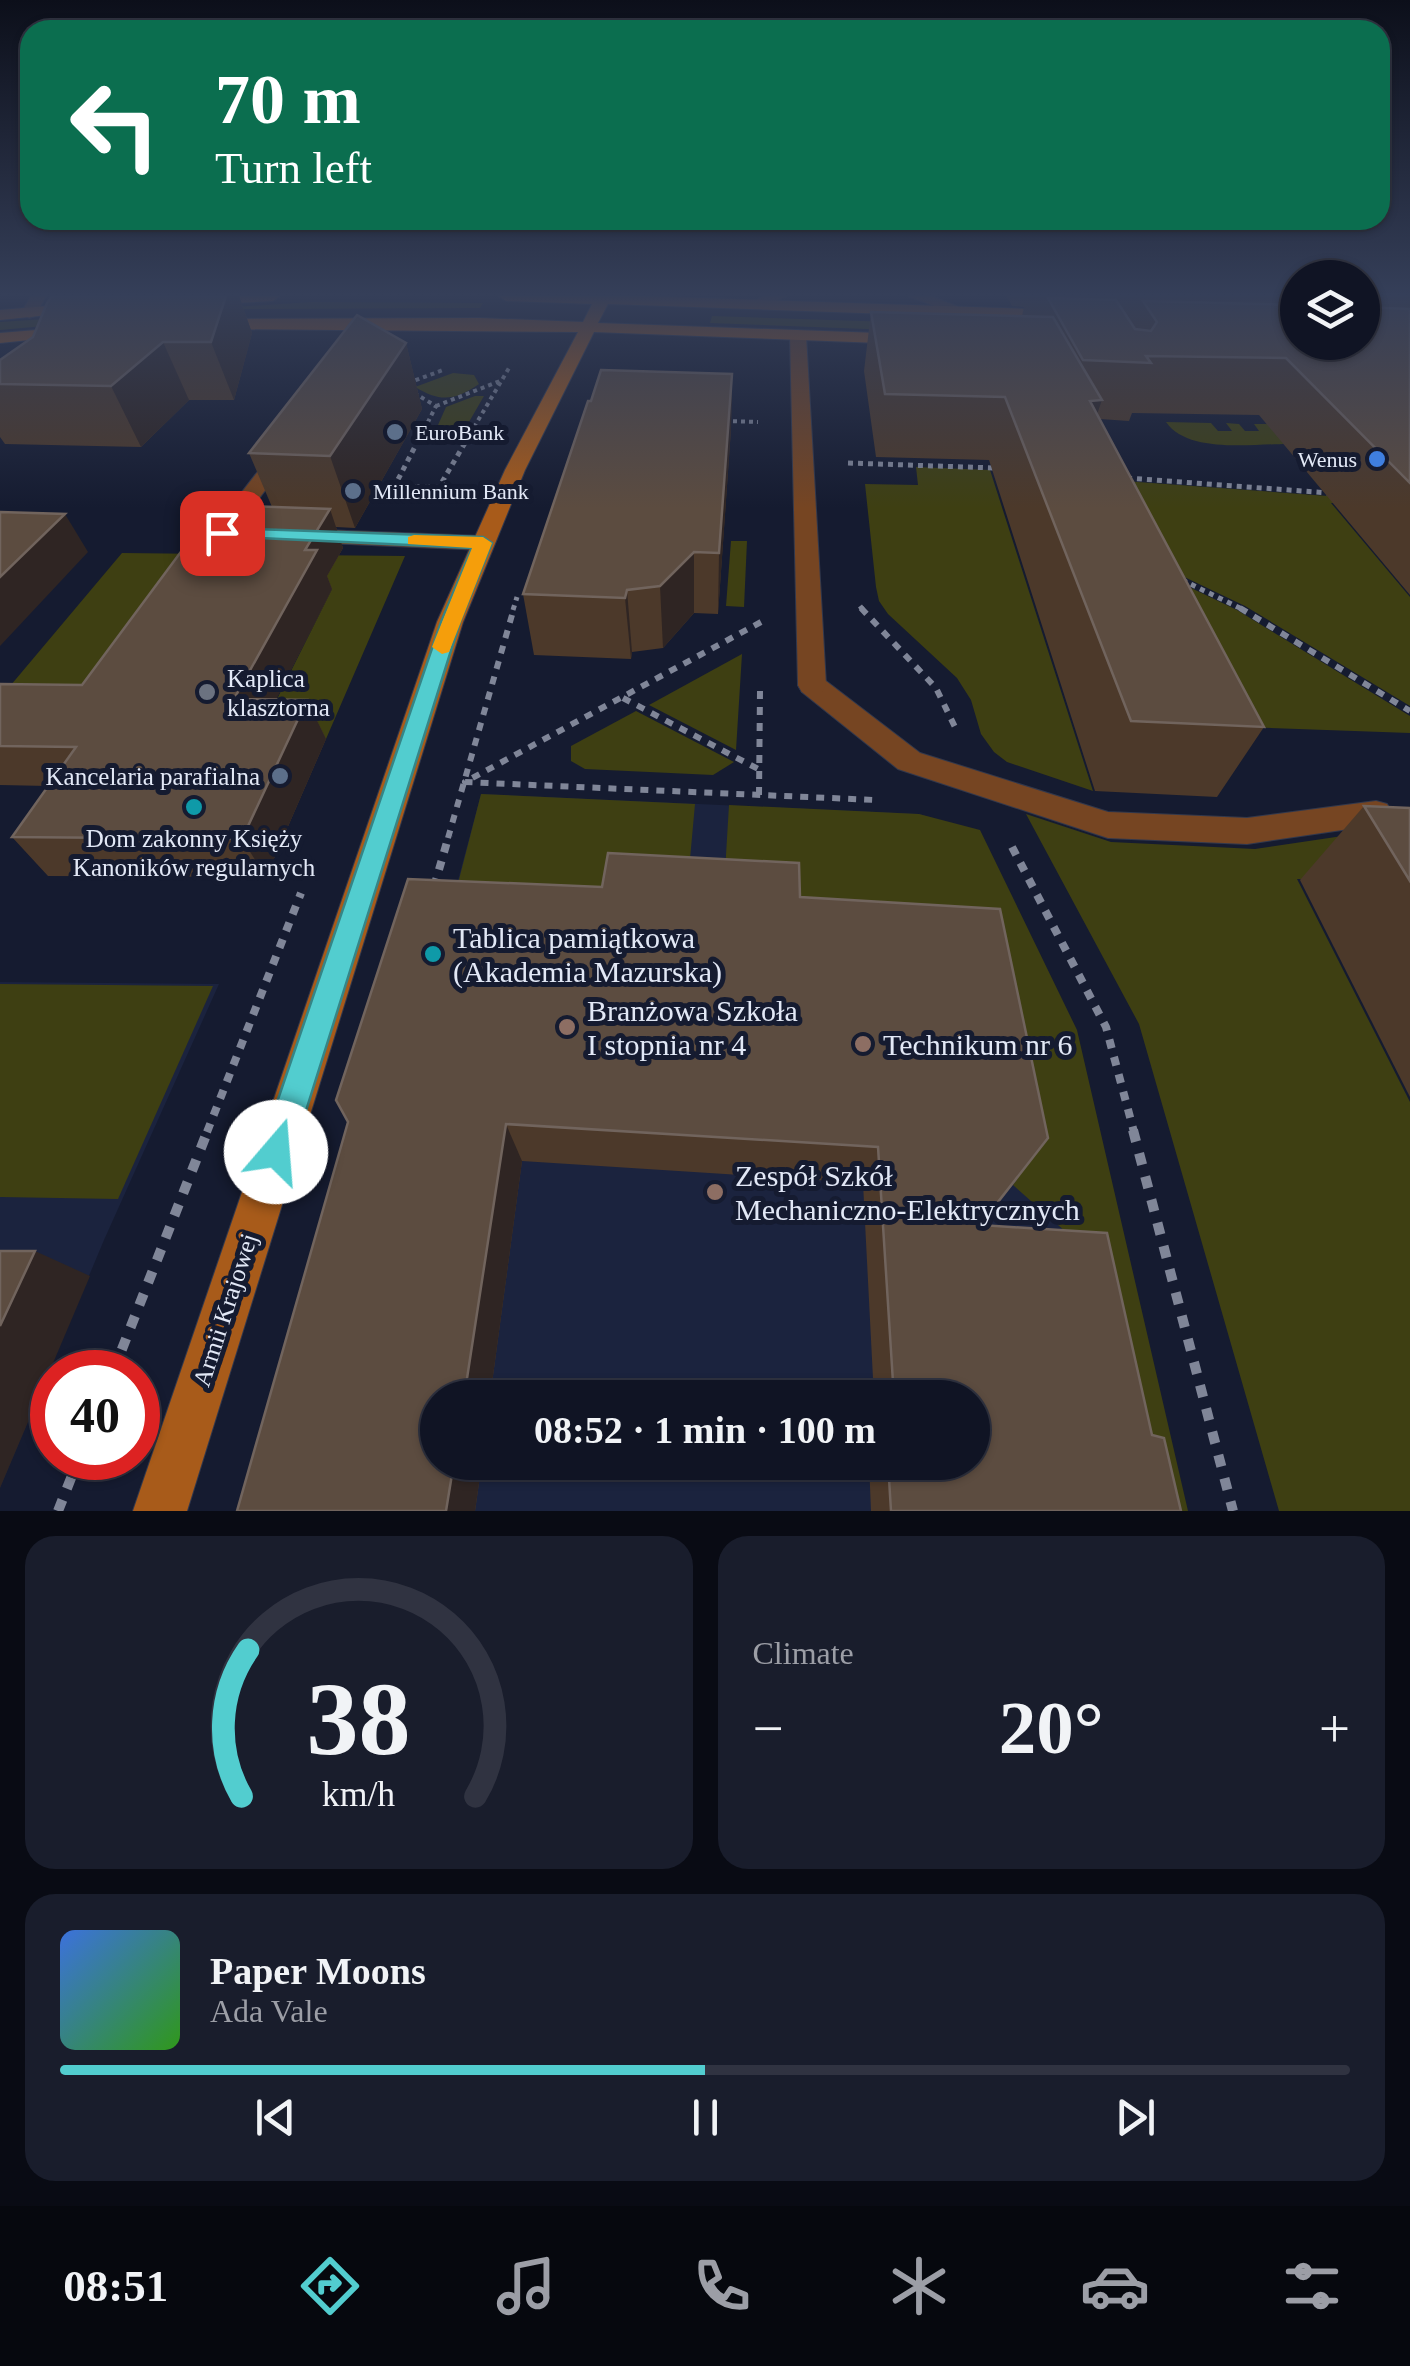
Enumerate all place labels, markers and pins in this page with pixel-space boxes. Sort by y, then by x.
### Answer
place label: EuroBank [415,420,504,445]
marker: EuroBank [384,421,406,443]
place label: Wenus [1298,447,1357,472]
marker: Wenus [1366,448,1388,470]
place label: Millennium Bank [373,479,529,504]
marker: Millennium Bank [342,480,364,502]
pin [180,491,265,576]
place label: Kaplica klasztorna [227,665,330,721]
marker: Kaplica klasztorna [196,681,218,703]
place label: Kancelaria parafialna [46,763,260,790]
marker: Kancelaria parafialna [269,765,291,787]
marker: Dom zakonny Księży Kanoników regularnych [183,796,205,818]
place label: Dom zakonny Księży Kanoników regularnych [73,825,316,881]
place label: Tablica pamiątkowa (Akademia Mazurska) [453,921,722,989]
marker: Tablica pamiątkowa (Akademia Mazurska) [422,943,444,965]
place label: Branżowa Szkoła I stopnia nr 4 [587,994,798,1061]
marker: Branżowa Szkoła I stopnia nr 4 [556,1016,578,1038]
place label: Technikum nr 6 [883,1028,1073,1061]
marker: Technikum nr 6 [852,1033,874,1055]
place label: Zespół Szkół Mechaniczno-Elektrycznych [735,1159,1080,1226]
marker: Zespół Szkół Mechaniczno-Elektrycznych [704,1181,726,1203]

